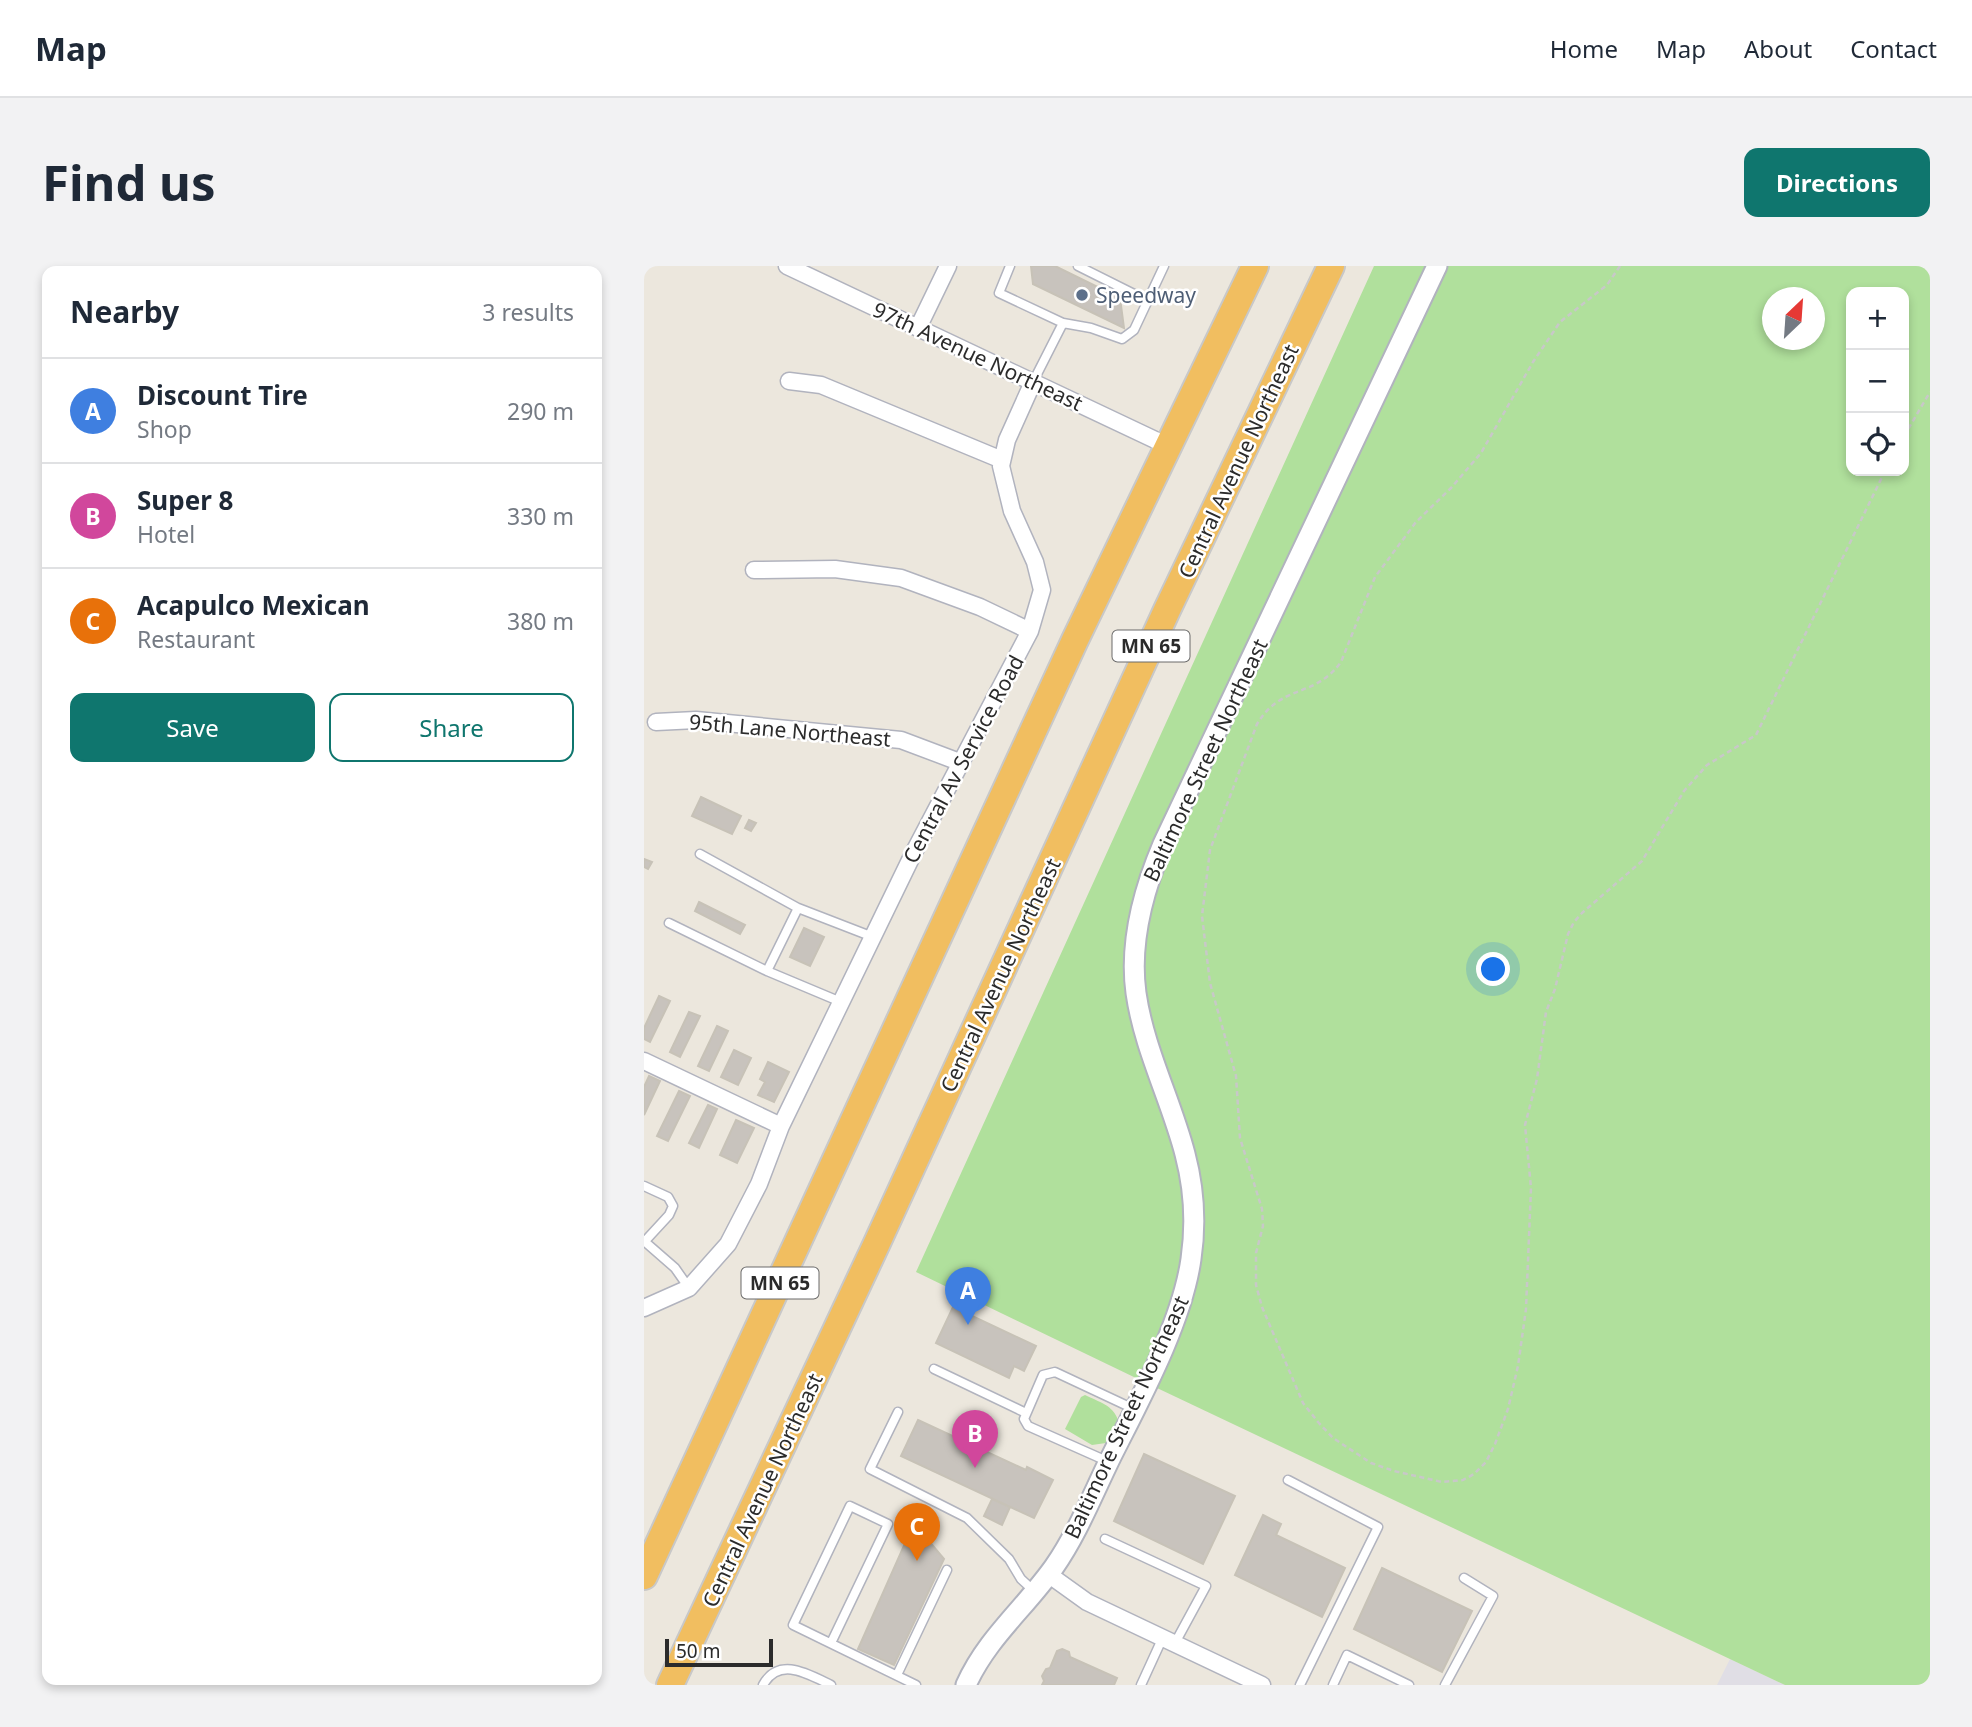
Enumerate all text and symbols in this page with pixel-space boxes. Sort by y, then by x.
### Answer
text: Map [35,26,107,71]
text: Home [1550,32,1618,65]
text: Map [1656,32,1706,65]
text: About [1744,32,1812,65]
text: Contact [1850,32,1937,65]
button: Directions [1744,148,1930,217]
text: Find us [42,149,216,215]
place label: Speedway [1096,281,1196,309]
marker: Speedway [1074,287,1090,303]
north arrow [1762,287,1825,350]
map controls [1846,287,1909,476]
button: + [1846,287,1909,350]
text: Nearby [70,291,179,332]
street label: 97th Avenue Northeast [869,295,1088,417]
text: 3 results [482,296,574,328]
street label: Central Avenue Northeast [1171,339,1305,582]
button: − [1846,350,1909,413]
text: Discount Tire [137,377,308,413]
text: A [85,395,101,427]
text: 290 m [507,395,574,427]
text: Shop [137,413,192,445]
button: locate [1846,413,1909,476]
text: Super 8 [137,482,233,518]
text: B [85,500,101,532]
text: 330 m [507,500,574,532]
text: Hotel [137,518,195,550]
text: Acapulco Mexican [137,587,370,623]
text: C [86,605,100,637]
text: 380 m [507,605,574,637]
text: Restaurant [137,623,255,655]
road number: MN 65 [1112,630,1190,662]
street label: Baltimore Street Northeast [1136,634,1274,886]
street label: Central Av Service Road [896,650,1030,868]
button: Save [70,693,315,762]
button: Share [329,693,574,762]
street label: 95th Lane Northeast [688,707,892,753]
street label: Central Avenue Northeast [933,853,1067,1096]
your location [1476,952,1510,986]
road number: MN 65 [741,1267,818,1298]
pin: A [945,1267,991,1325]
street label: Baltimore Street Northeast [1057,1291,1195,1543]
street label: Central Avenue Northeast [695,1368,829,1611]
pin: B [952,1410,998,1468]
pin: C [894,1503,940,1561]
scale bar [665,1636,774,1668]
text: 50 m [676,1638,720,1664]

